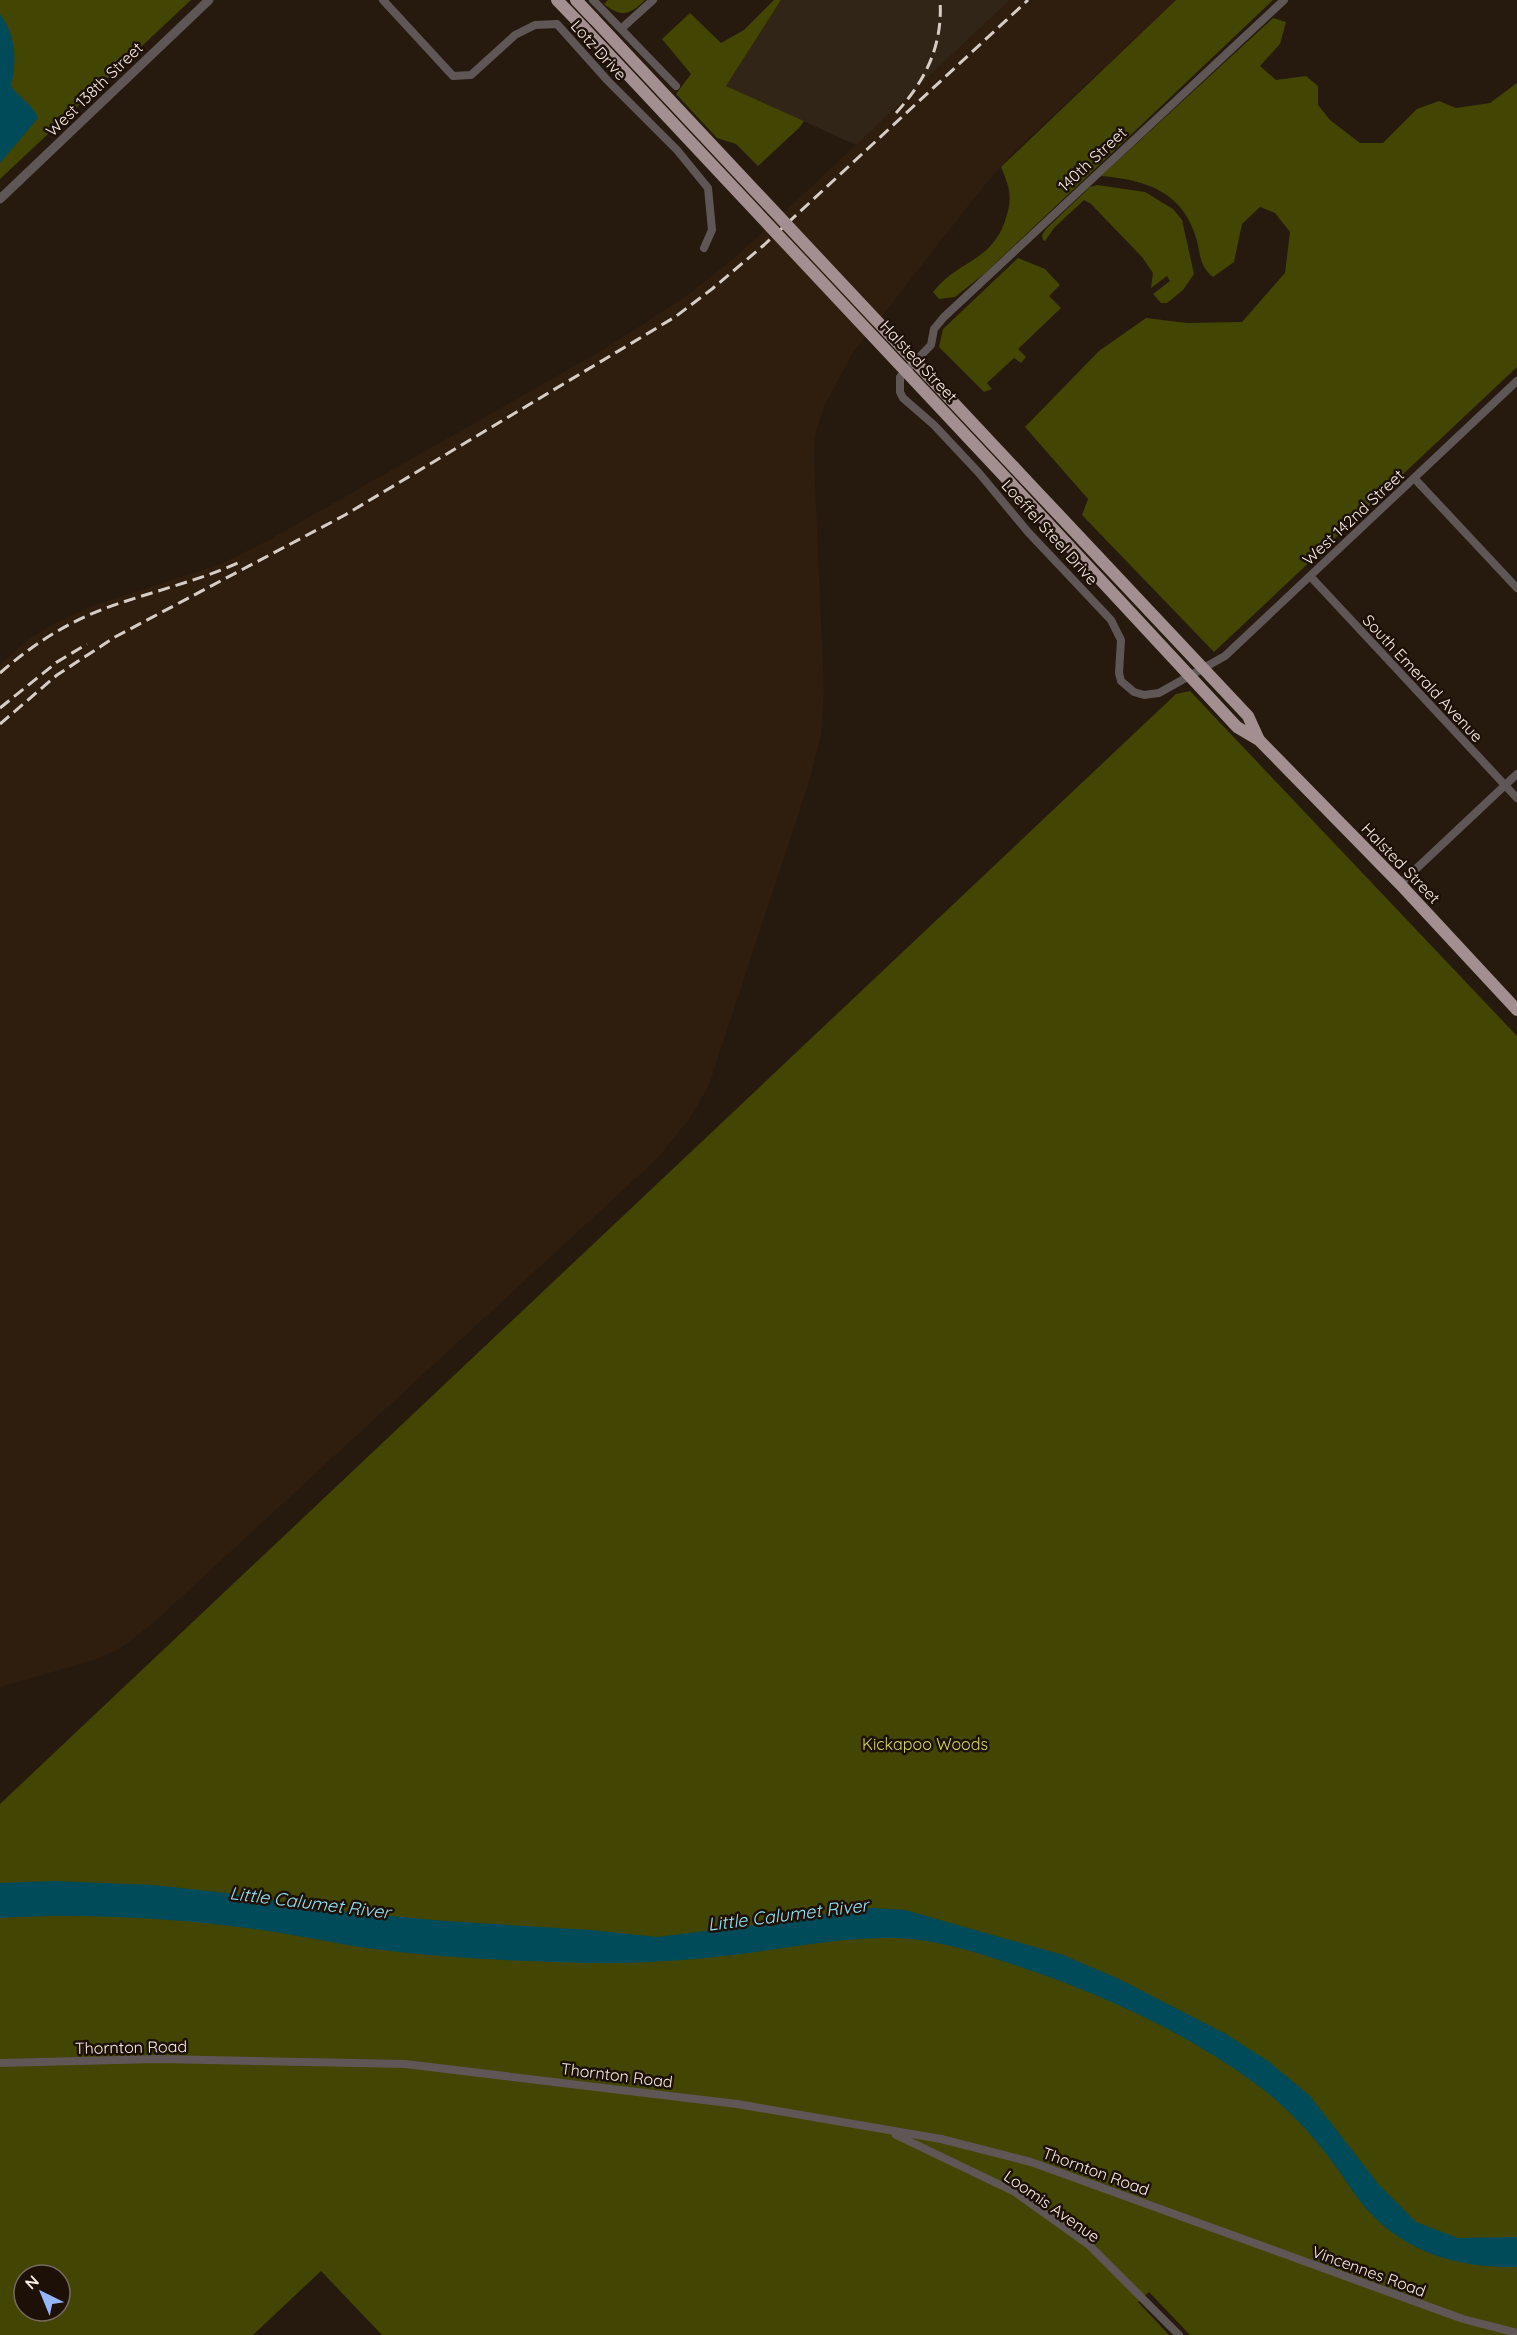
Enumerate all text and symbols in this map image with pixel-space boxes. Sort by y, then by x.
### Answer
street label: Lotz Drive [567,16,631,84]
street label: West 138th Street [41,38,147,140]
street label: 140th Street [1054,122,1130,196]
street label: Halsted Street [876,316,962,406]
street label: West 142nd Street [1298,465,1408,569]
street label: Loeffel Steel Drive [997,475,1103,589]
street label: South Emerald Avenue [1359,610,1487,746]
street label: Halsted Street [1357,818,1445,908]
park label: Kickapoo Woods [862,1734,988,1754]
water label: Little Calumet River [228,1881,394,1924]
water label: Little Calumet River [706,1893,872,1936]
street label: Thornton Road [75,2036,187,2058]
street label: Thornton Road [560,2058,674,2092]
street label: Thornton Road [1040,2142,1152,2200]
street label: Loomis Avenue [1000,2166,1104,2246]
street label: Vincennes Road [1309,2241,1429,2301]
north arrow [12,2263,72,2323]
text: N [21,2271,43,2293]

